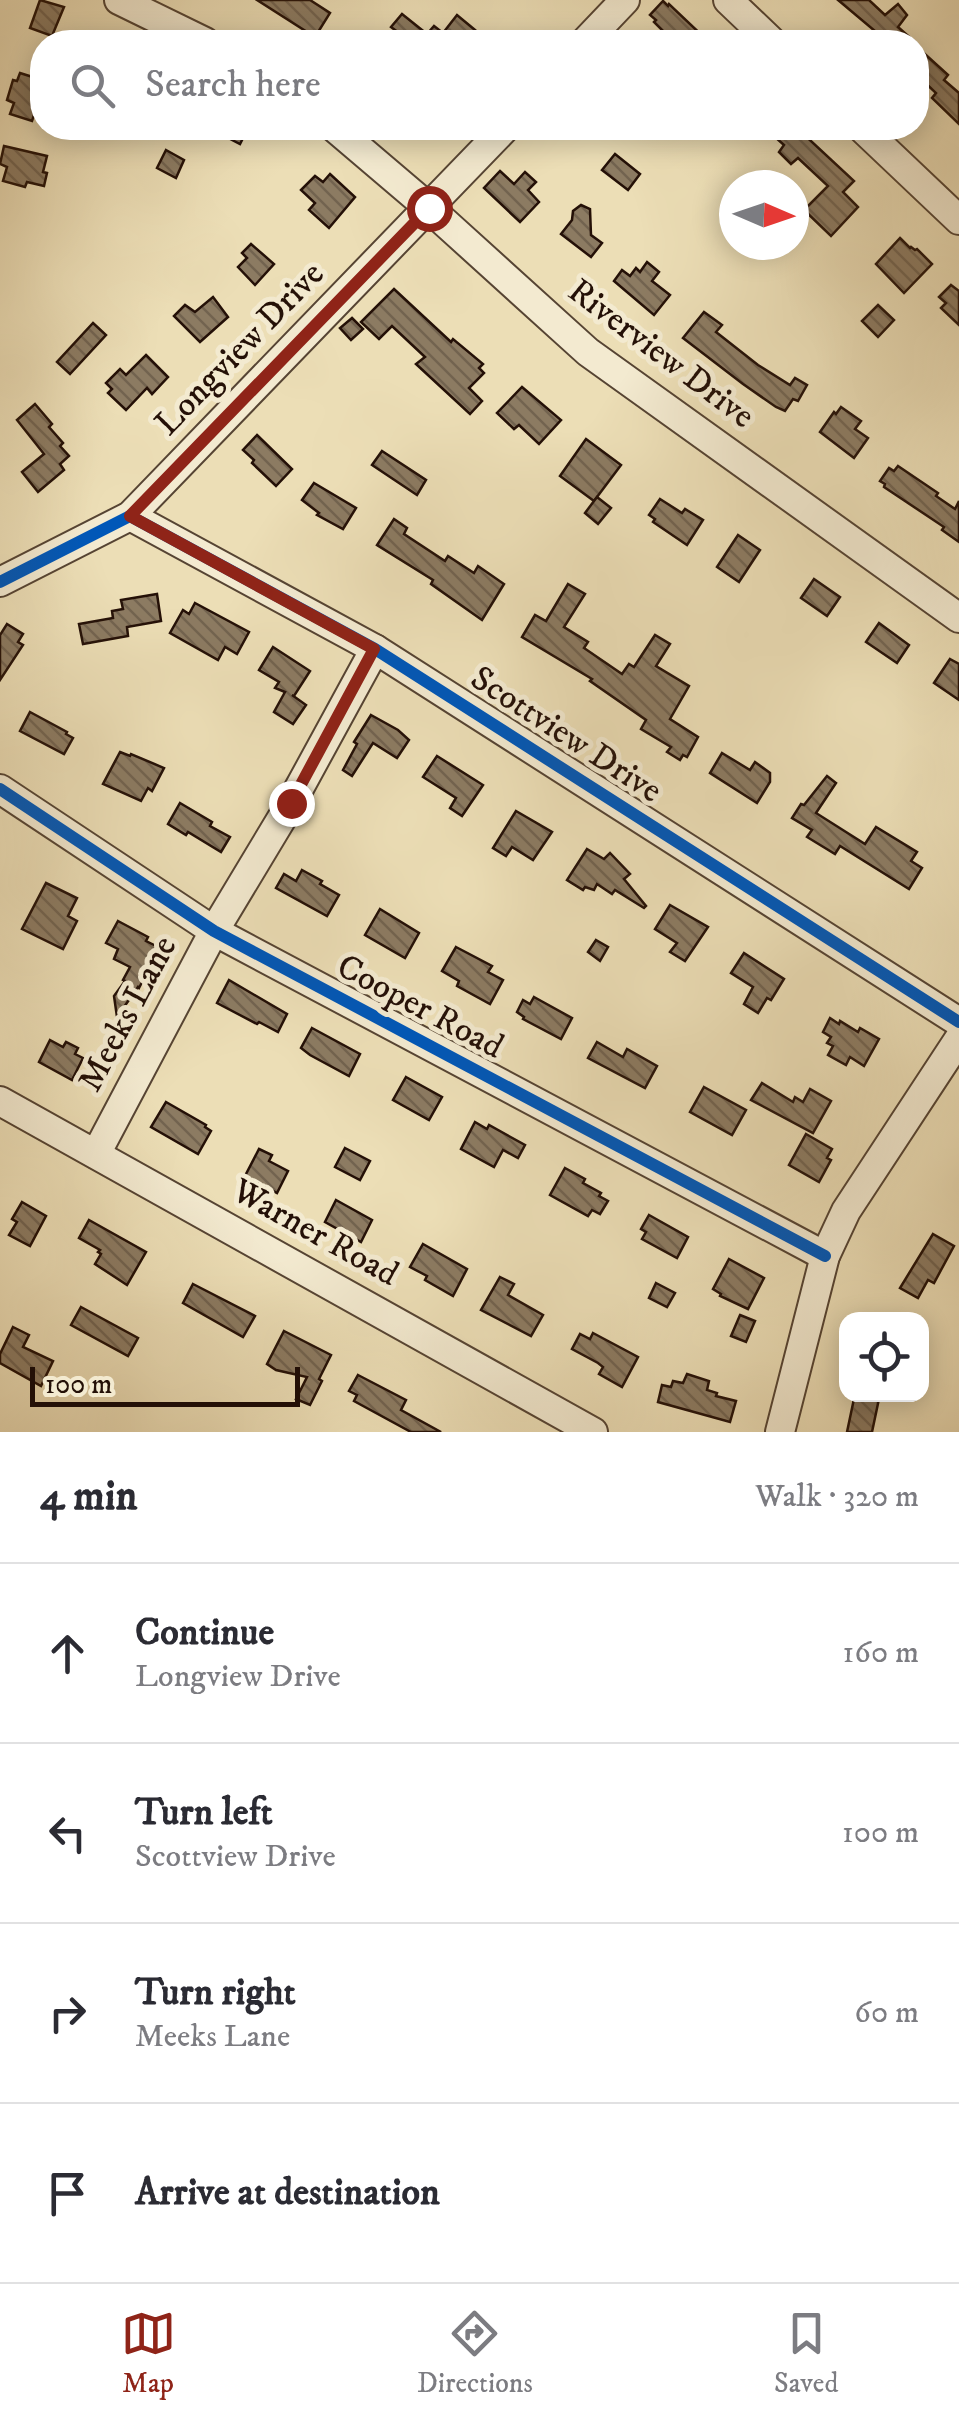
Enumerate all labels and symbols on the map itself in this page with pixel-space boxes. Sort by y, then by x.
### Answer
north arrow [719,170,809,260]
route start [407,186,453,232]
street label: Longview Drive [146,253,334,445]
street label: Riverview Drive [559,270,763,438]
street label: Scottview Drive [462,657,670,813]
route end [269,781,315,827]
street label: Meeks Lane [69,929,187,1099]
street label: Cooper Road [329,945,511,1069]
street label: Warner Road [223,1169,406,1297]
scale bar [30,1362,300,1406]

